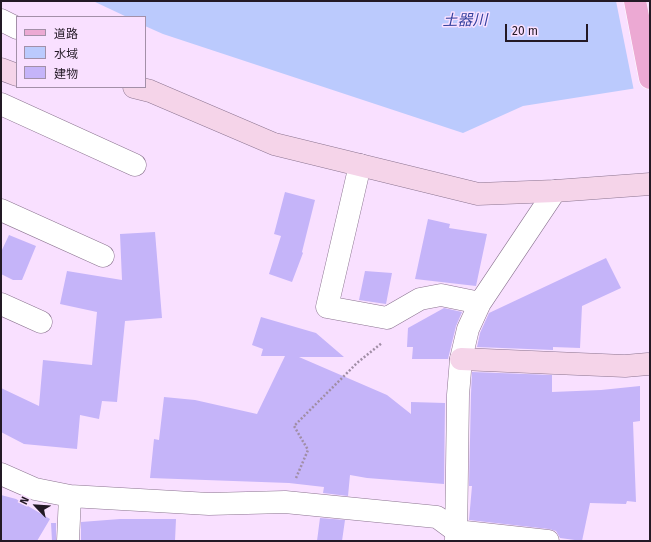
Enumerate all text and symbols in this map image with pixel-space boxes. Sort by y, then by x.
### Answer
water label: 土器川 [442,12,488,30]
legend [16,16,146,88]
scale bar [507,16,590,42]
text: 20 m [512,24,538,38]
text: 道路 [54,27,78,41]
text: 水域 [54,47,78,61]
text: 建物 [54,67,78,81]
north arrow [16,486,56,526]
text: N [17,495,32,507]

